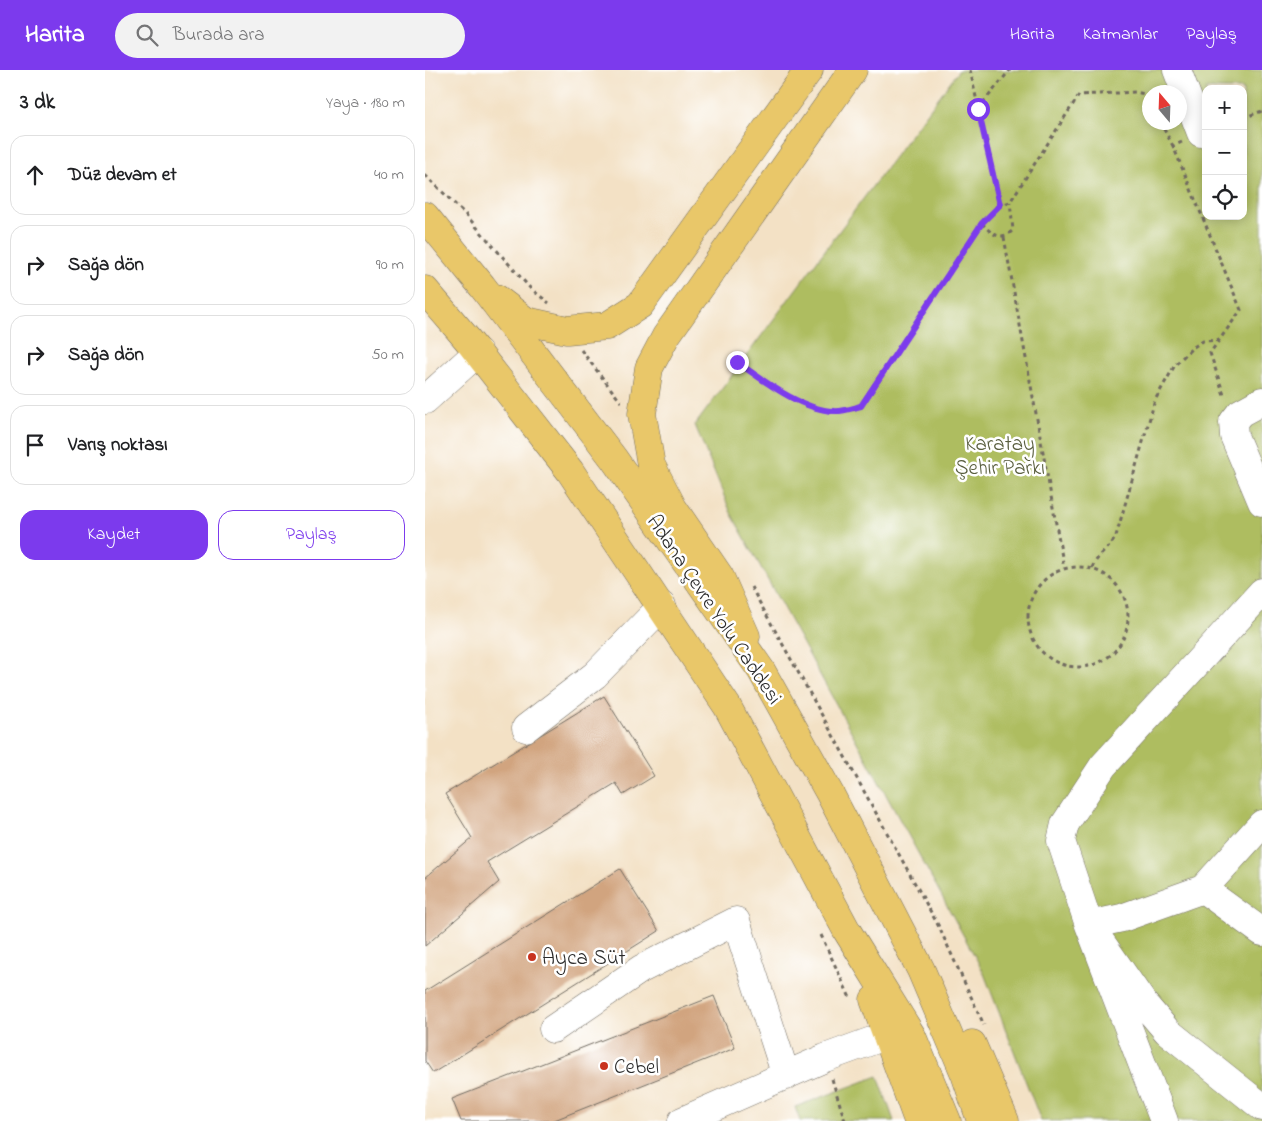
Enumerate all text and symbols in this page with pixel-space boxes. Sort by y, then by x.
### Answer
search box [115,13,465,58]
text: Harita [25,18,85,53]
icon: search [133,21,161,49]
text: Burada ara [173,22,265,49]
text: Harita [1010,22,1055,48]
text: Katmanlar [1083,22,1158,48]
text: Paylaş [1186,22,1237,48]
north arrow [1142,85,1187,130]
map controls [1202,85,1247,220]
button: + [1202,85,1247,130]
text: 3 dk [20,88,55,118]
text: Yaya · 180 m [326,91,405,115]
route start [967,98,990,121]
button: − [1202,130,1247,175]
icon: ahead [21,161,49,189]
text: Düz devam et [68,162,177,189]
text: 40 m [374,163,404,187]
button: locate [1202,175,1247,220]
icon: right [21,251,49,279]
text: Sağa dön [68,252,144,279]
text: 90 m [376,253,404,277]
icon: right [21,341,49,369]
text: Sağa dön [68,342,144,369]
text: 50 m [372,343,404,367]
route end [726,351,749,374]
park label: Karatay Şehir Parkı [955,430,1045,484]
icon: arrive [21,431,49,459]
text: Varış noktası [68,432,168,459]
street label: Adana Çevre Yolu Caddesi [638,509,788,711]
button: Kaydet [20,510,208,560]
button: Paylaş [218,510,405,560]
place label: Ayca Süt [542,944,626,976]
marker: Ayca Süt [526,951,538,963]
place label: Cebel [614,1053,659,1083]
marker: Cebel [598,1060,610,1072]

